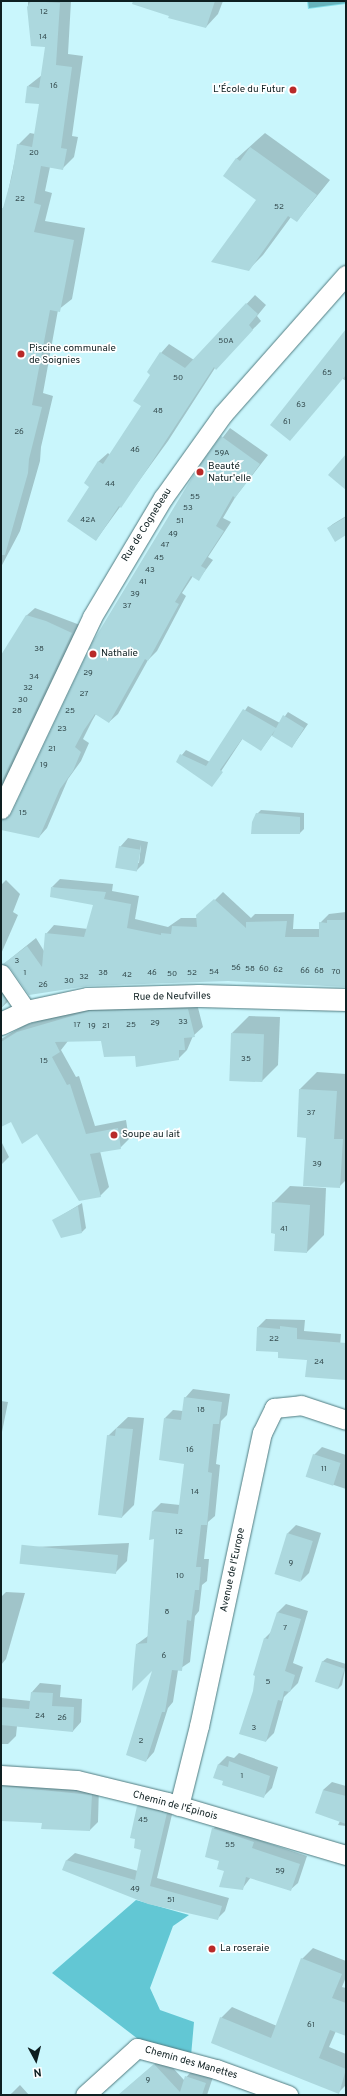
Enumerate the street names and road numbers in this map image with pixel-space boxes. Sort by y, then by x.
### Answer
street label: Rue de Cognebeau [120,486,174,564]
street label: Rue de Neufvilles [133,990,211,1004]
street label: Avenue de l'Europe [218,1527,248,1613]
street label: Chemin de l'Épinois [131,1789,219,1823]
street label: Chemin des Manettes [143,2044,239,2082]

